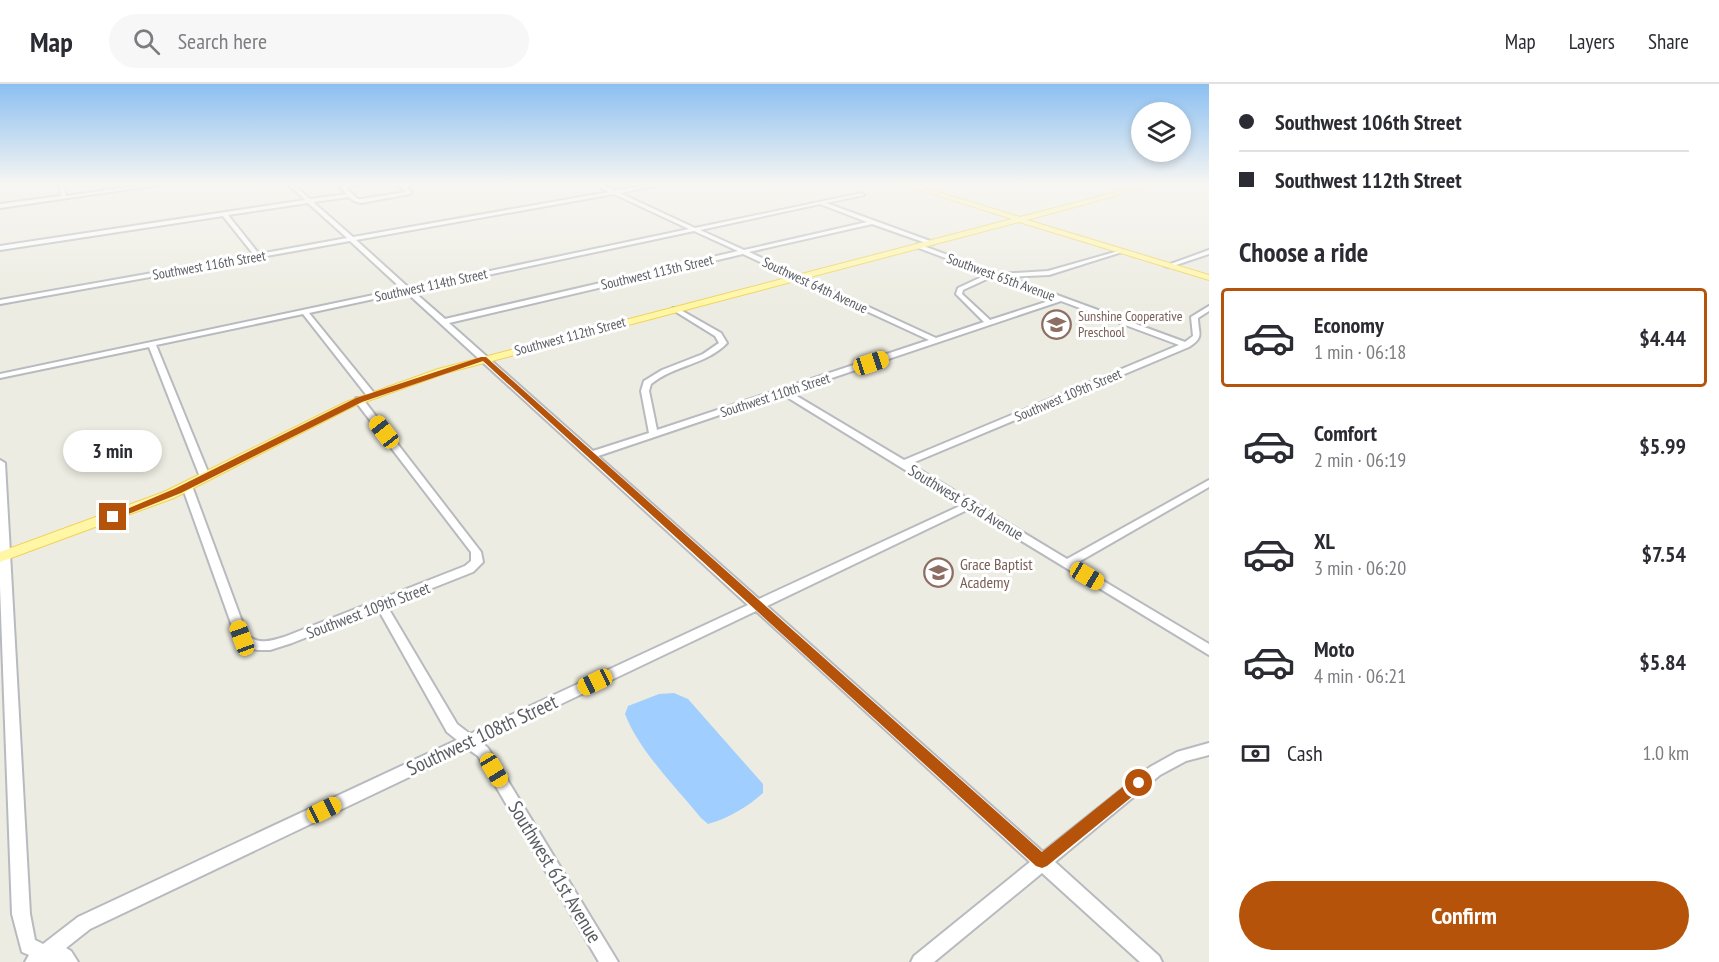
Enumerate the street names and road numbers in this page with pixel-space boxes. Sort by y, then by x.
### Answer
street label: Southwest 116th Street [151,246,267,284]
street label: Southwest 65th Avenue [944,249,1058,305]
street label: Southwest 113th Street [599,250,715,294]
street label: Southwest 64th Avenue [759,253,871,317]
street label: Southwest 114th Street [373,264,489,306]
street label: Southwest 112th Street [512,312,628,360]
street label: Southwest 109th Street [1012,364,1124,426]
street label: Southwest 110th Street [718,369,832,421]
street label: Southwest 63rd Avenue [905,460,1027,544]
street label: Southwest 109th Street [303,577,433,643]
street label: Southwest 108th Street [402,688,562,781]
street label: Southwest 61st Avenue [502,796,608,948]

